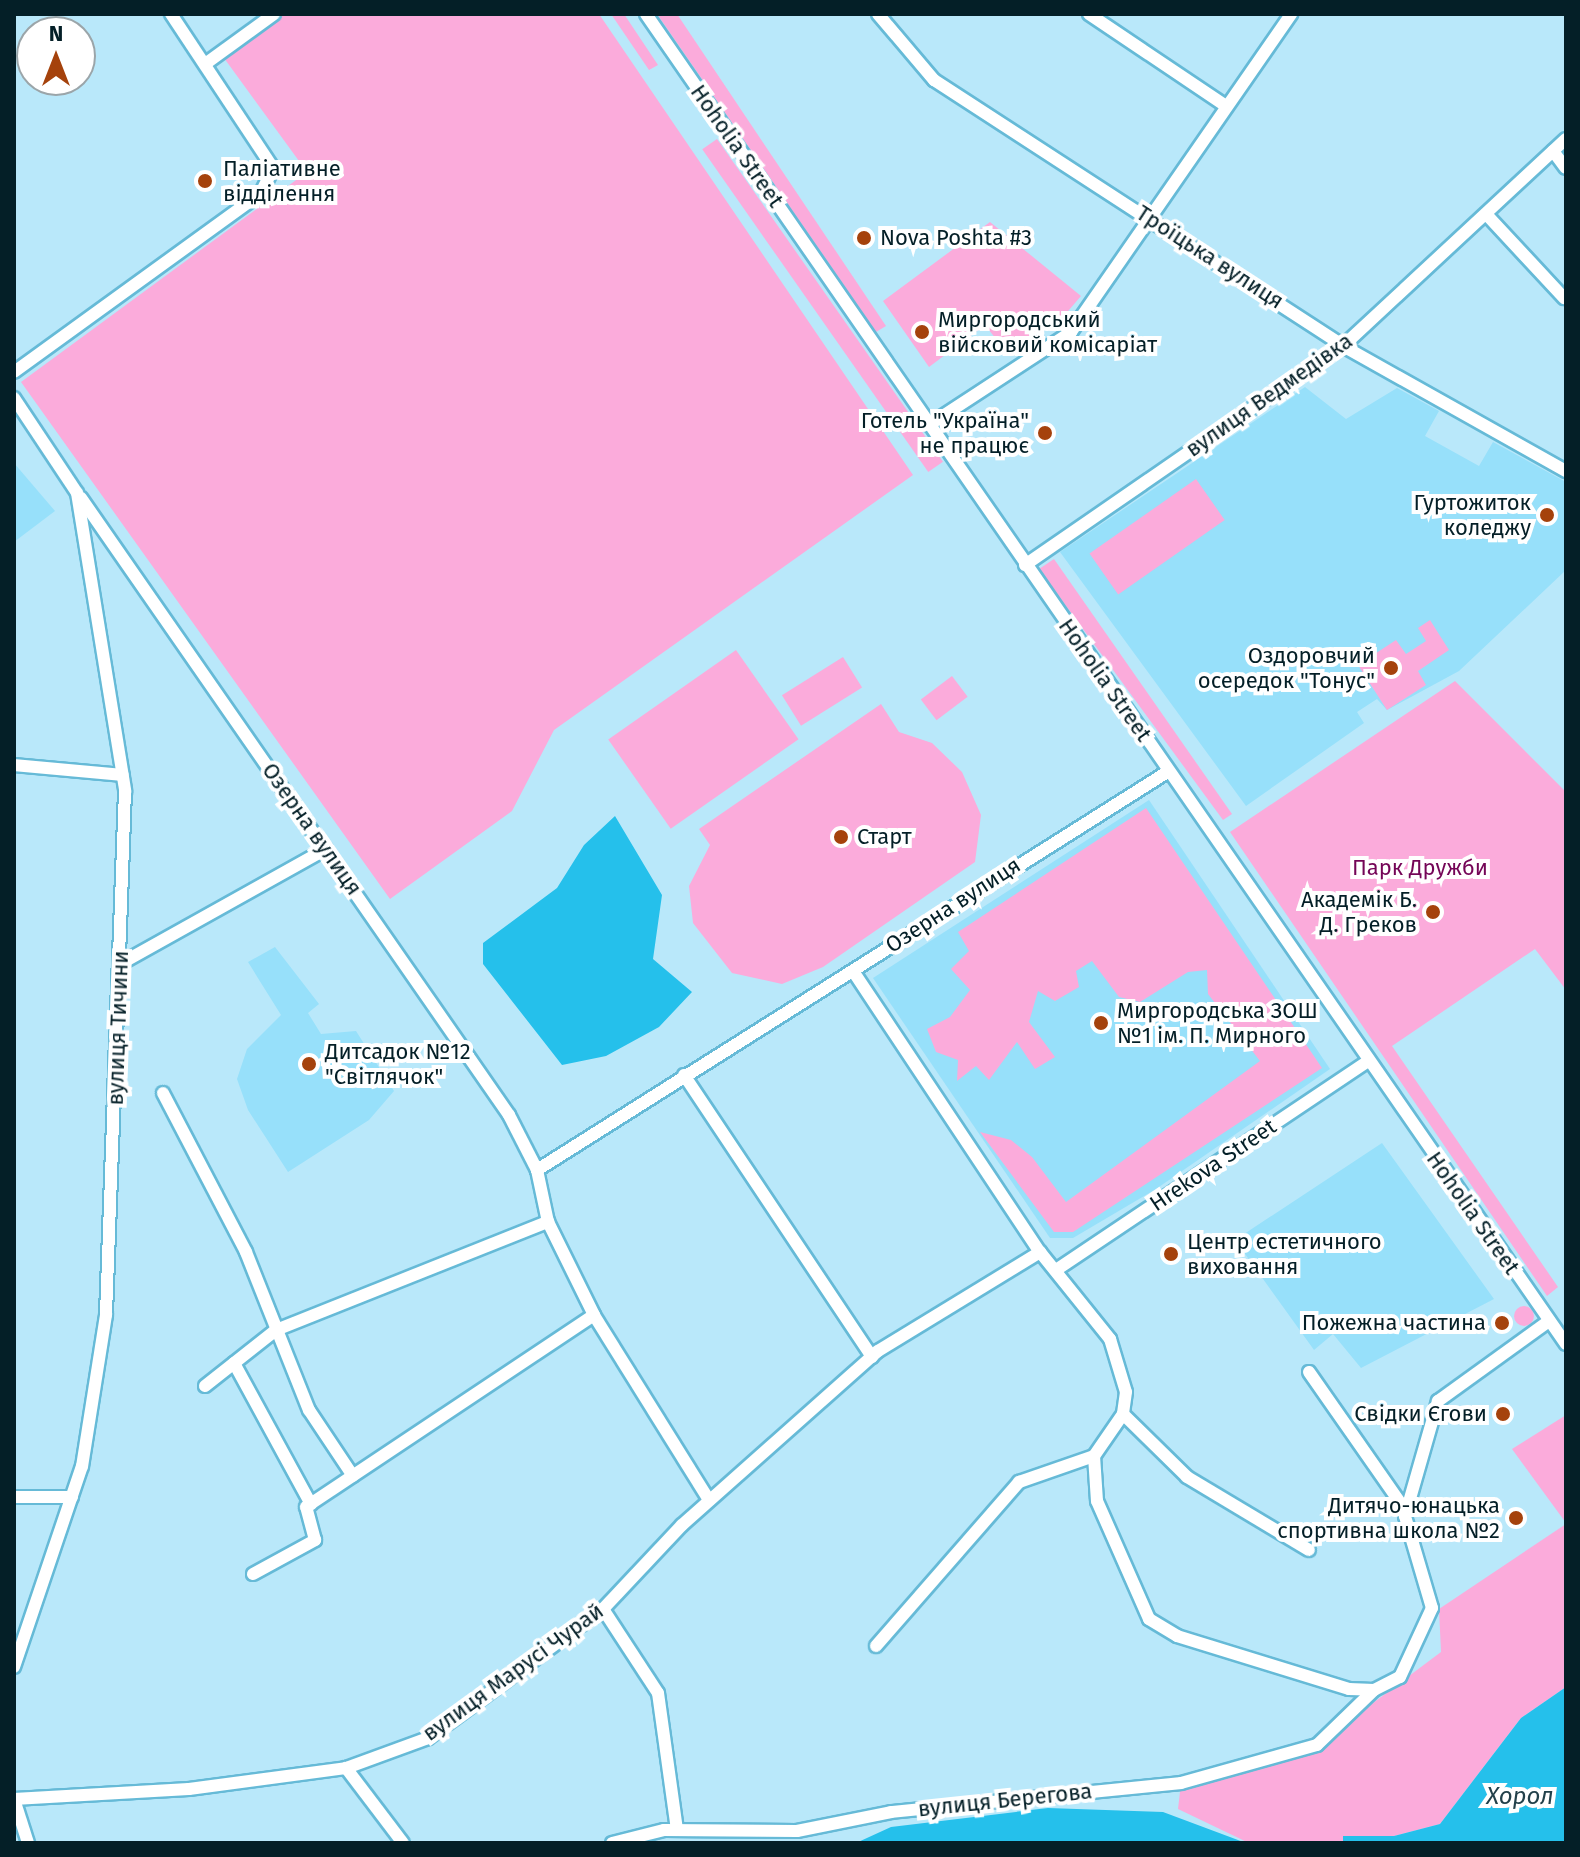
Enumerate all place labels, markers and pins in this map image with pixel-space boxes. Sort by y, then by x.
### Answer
place label: Паліативне відділення [223,155,341,206]
marker: Паліативне відділення [194,170,216,192]
place label: Nova Poshta #3 [880,225,1032,251]
marker: Nova Poshta #3 [855,229,873,247]
place label: Миргородський війсковий комісаріат [938,306,1157,358]
marker: Миргородський війсковий комісаріат [913,323,931,341]
place label: Готель "Україна" не працює [861,407,1029,458]
marker: Готель "Україна" не працює [1036,424,1054,442]
place label: Гуртожиток коледжу [1414,489,1531,540]
marker: Гуртожиток коледжу [1538,506,1556,524]
place label: Оздоровчий осередок "Тонус" [1198,642,1375,694]
marker: Оздоровчий осередок "Тонус" [1382,659,1400,677]
place label: Старт [857,824,912,850]
marker: Старт [832,828,850,846]
place label: Академік Б. Д. Греков [1301,886,1417,938]
marker: Академік Б. Д. Греков [1424,903,1442,921]
place label: Миргородська ЗОШ №1 ім. П. Мирного [1117,997,1318,1048]
marker: Миргородська ЗОШ №1 ім. П. Мирного [1092,1014,1110,1032]
place label: Дитсадок №12 "Світлячок" [325,1038,471,1090]
marker: Дитсадок №12 "Світлячок" [300,1055,318,1073]
place label: Центр естетичного виховання [1187,1228,1382,1280]
marker: Центр естетичного виховання [1162,1245,1180,1263]
place label: Пожежна частина [1302,1310,1486,1336]
marker: Пожежна частина [1493,1314,1511,1332]
place label: Свідки Єгови [1354,1401,1487,1427]
marker: Свідки Єгови [1494,1405,1512,1423]
place label: Дитячо-юнацька спортивна школа №2 [1277,1492,1500,1544]
marker: Дитячо-юнацька спортивна школа №2 [1507,1509,1525,1527]

